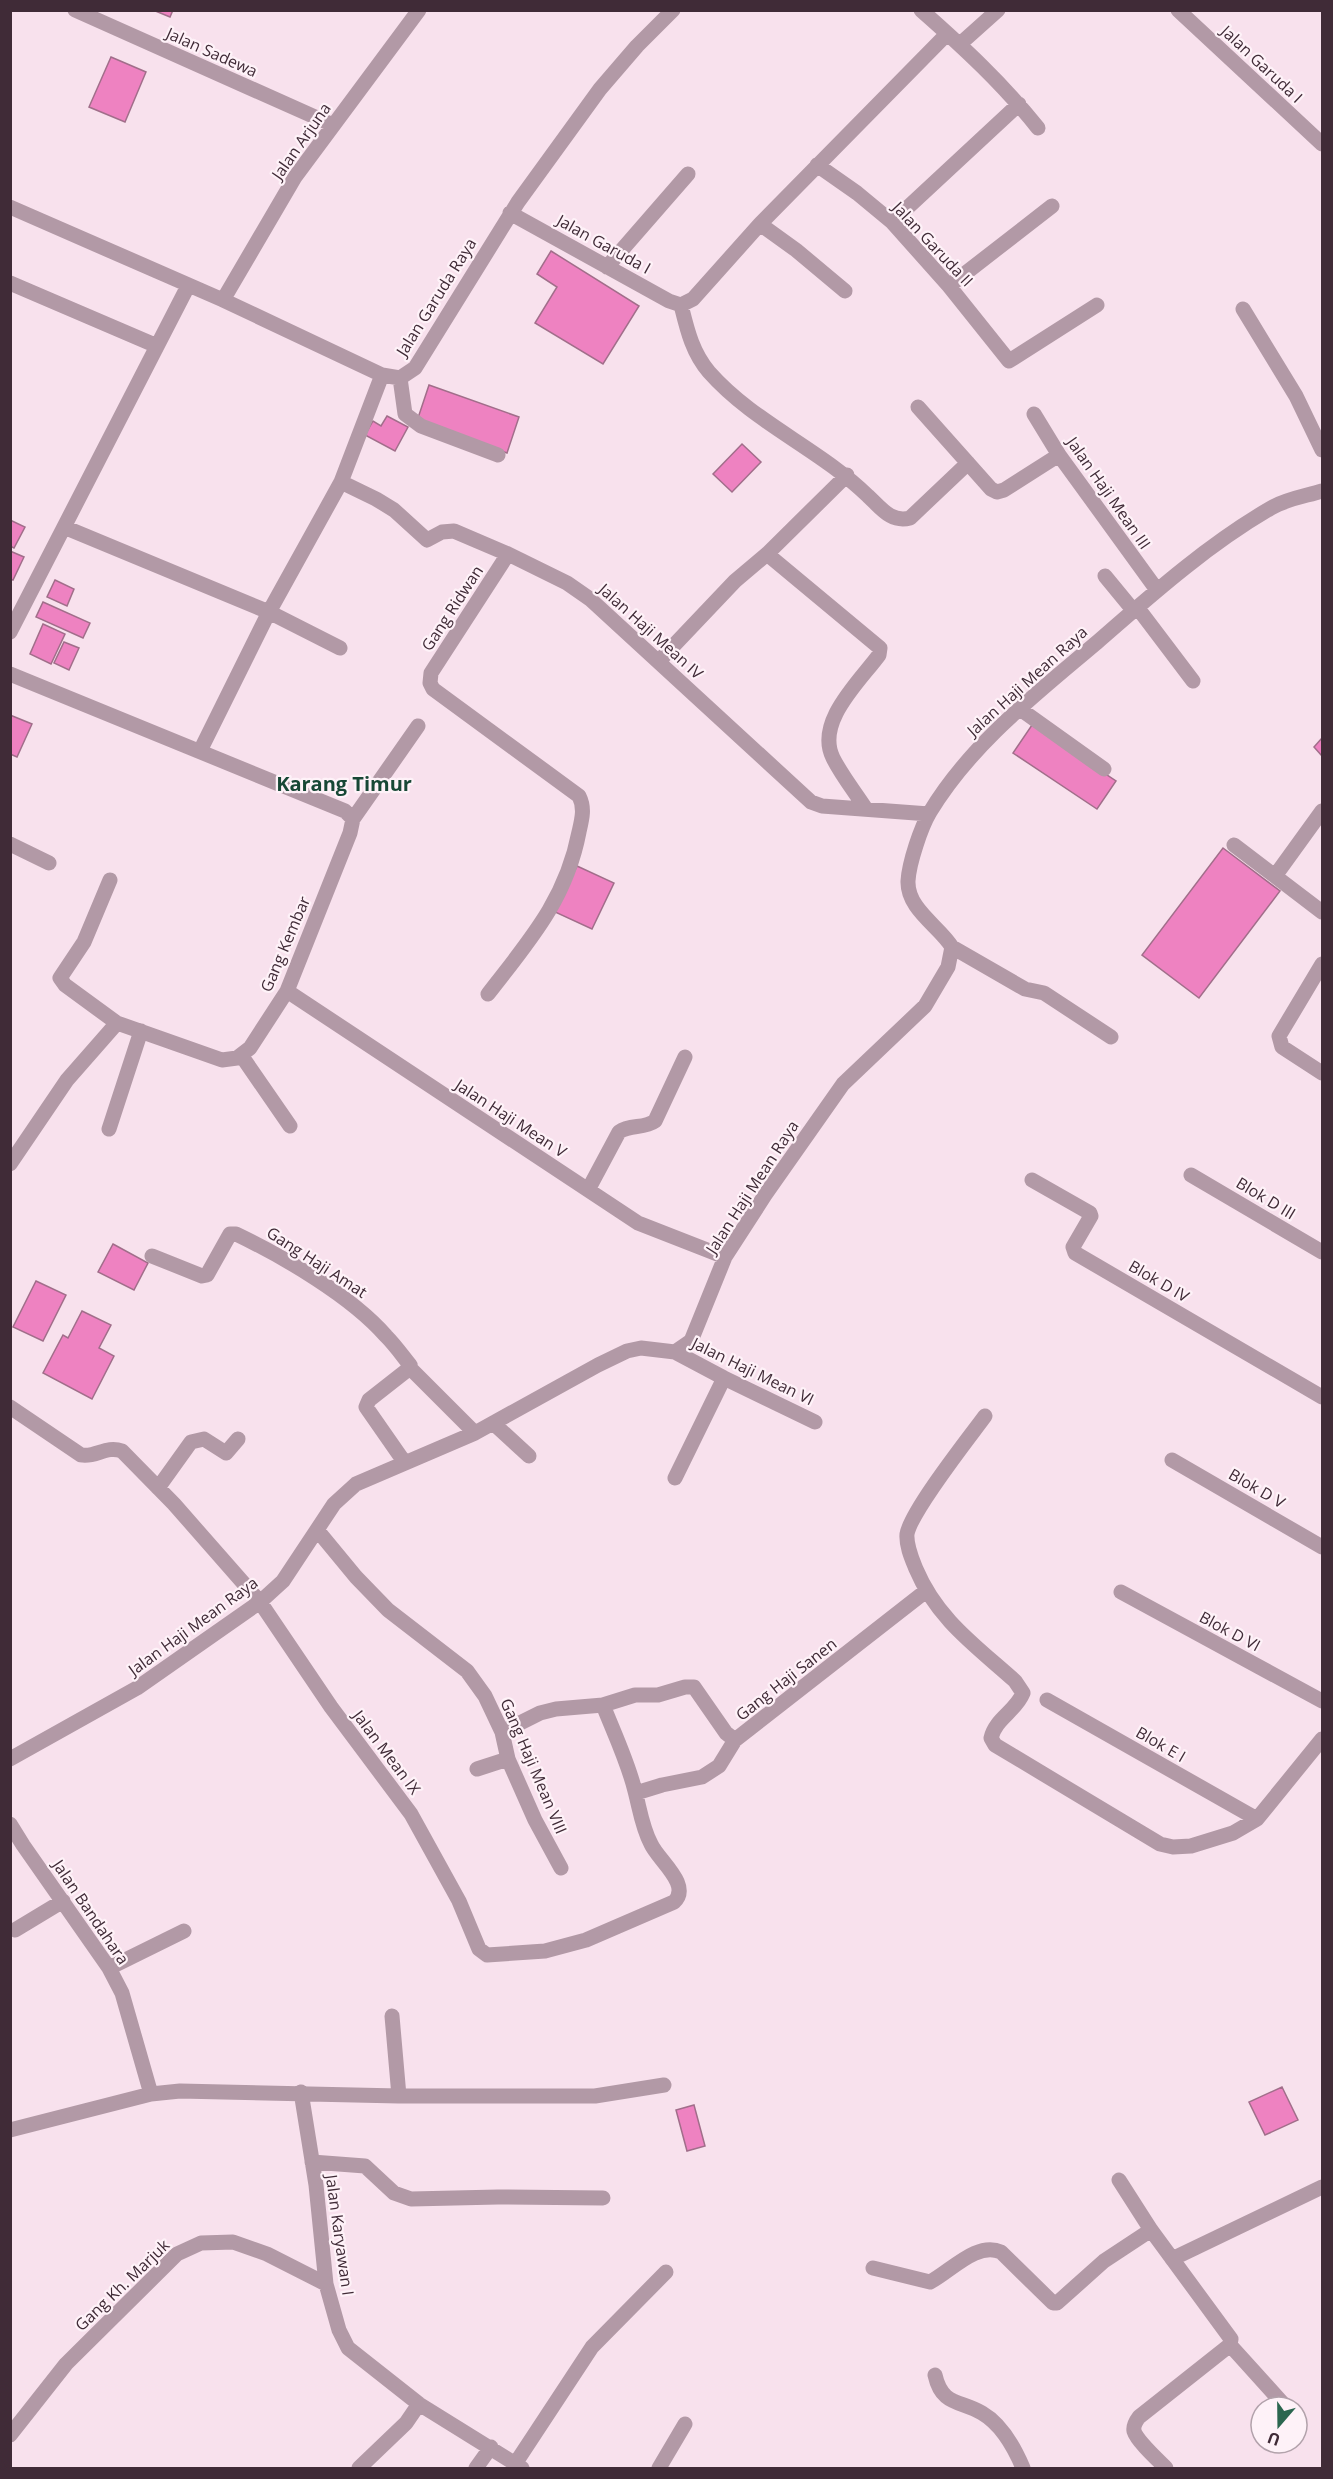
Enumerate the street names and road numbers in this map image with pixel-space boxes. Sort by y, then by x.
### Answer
street label: Jalan Garuda I [1215,19,1308,108]
street label: Jalan Sadewa [161,21,261,82]
street label: Jalan Arjuna [265,98,336,186]
street label: Jalan Garuda II [887,195,978,291]
street label: Jalan Garuda I [551,208,655,279]
street label: Jalan Garuda Raya [390,234,481,362]
street label: Jalan Haji Mean III [1061,431,1156,554]
street label: Gang Ridwan [416,561,488,655]
street label: Jalan Haji Mean IV [593,577,708,684]
street label: Jalan Haji Mean Raya [961,621,1092,742]
street label: Gang Kembar [255,892,315,995]
street label: Jalan Haji Mean V [449,1073,571,1163]
street label: Jalan Haji Mean Raya [699,1116,803,1260]
street label: Blok D III [1232,1172,1300,1224]
street label: Gang Haji Amat [263,1221,372,1303]
street label: Blok D IV [1125,1255,1194,1307]
street label: Jalan Haji Mean VI [686,1331,818,1410]
street label: Blok D V [1225,1463,1290,1513]
street label: Jalan Haji Mean Raya [122,1572,262,1682]
street label: Blok D VI [1196,1606,1264,1656]
street label: Gang Haji Sanen [731,1633,841,1725]
street label: Gang Haji Mean VIII [495,1695,573,1837]
street label: Jalan Mean IX [347,1704,426,1799]
street label: Blok E I [1132,1721,1190,1767]
street label: Jalan Bandahara [47,1854,134,1969]
street label: Jalan Karyawan I [320,2171,359,2297]
street label: Gang Kh. Marjuk [70,2234,174,2336]

